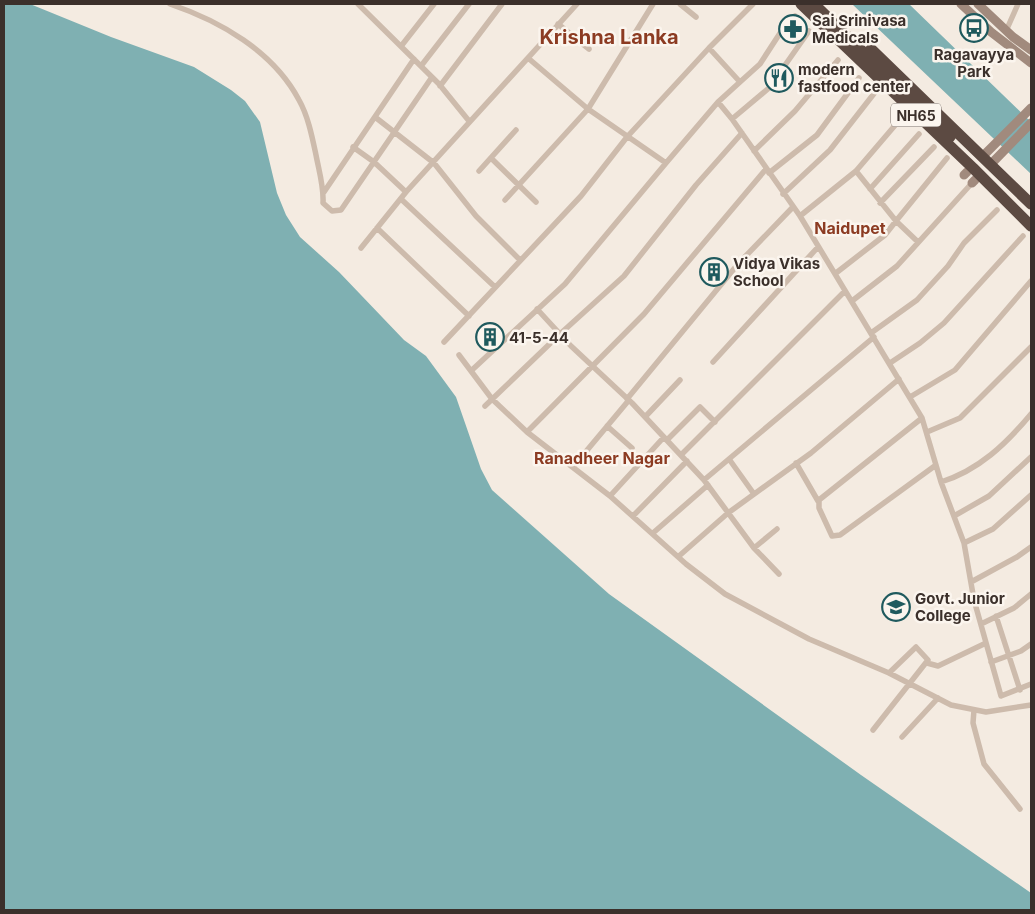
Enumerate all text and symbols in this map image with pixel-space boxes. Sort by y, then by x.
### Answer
place label: Sai Srinivasa Medicals [812,11,906,47]
bus stop icon: Ragavayya Park [959,13,989,43]
pharmacy icon: Sai Srinivasa Medicals [778,14,808,44]
district label: Krishna Lanka [539,25,679,49]
place label: Ragavayya Park [934,45,1014,81]
place label: modern fastfood center [798,60,910,96]
restaurant icon: modern fastfood center [764,63,794,93]
road number: NH65 [891,104,941,126]
district label: Naidupet [814,218,886,238]
place label: Vidya Vikas School [733,254,820,290]
building icon: Vidya Vikas School [699,257,729,287]
building icon: 41-5-44 [475,322,505,352]
place label: 41-5-44 [509,328,569,347]
district label: Ranadheer Nagar [534,448,670,468]
place label: Govt. Junior College [915,589,1005,625]
school or university icon: Govt. Junior College [881,592,911,622]

